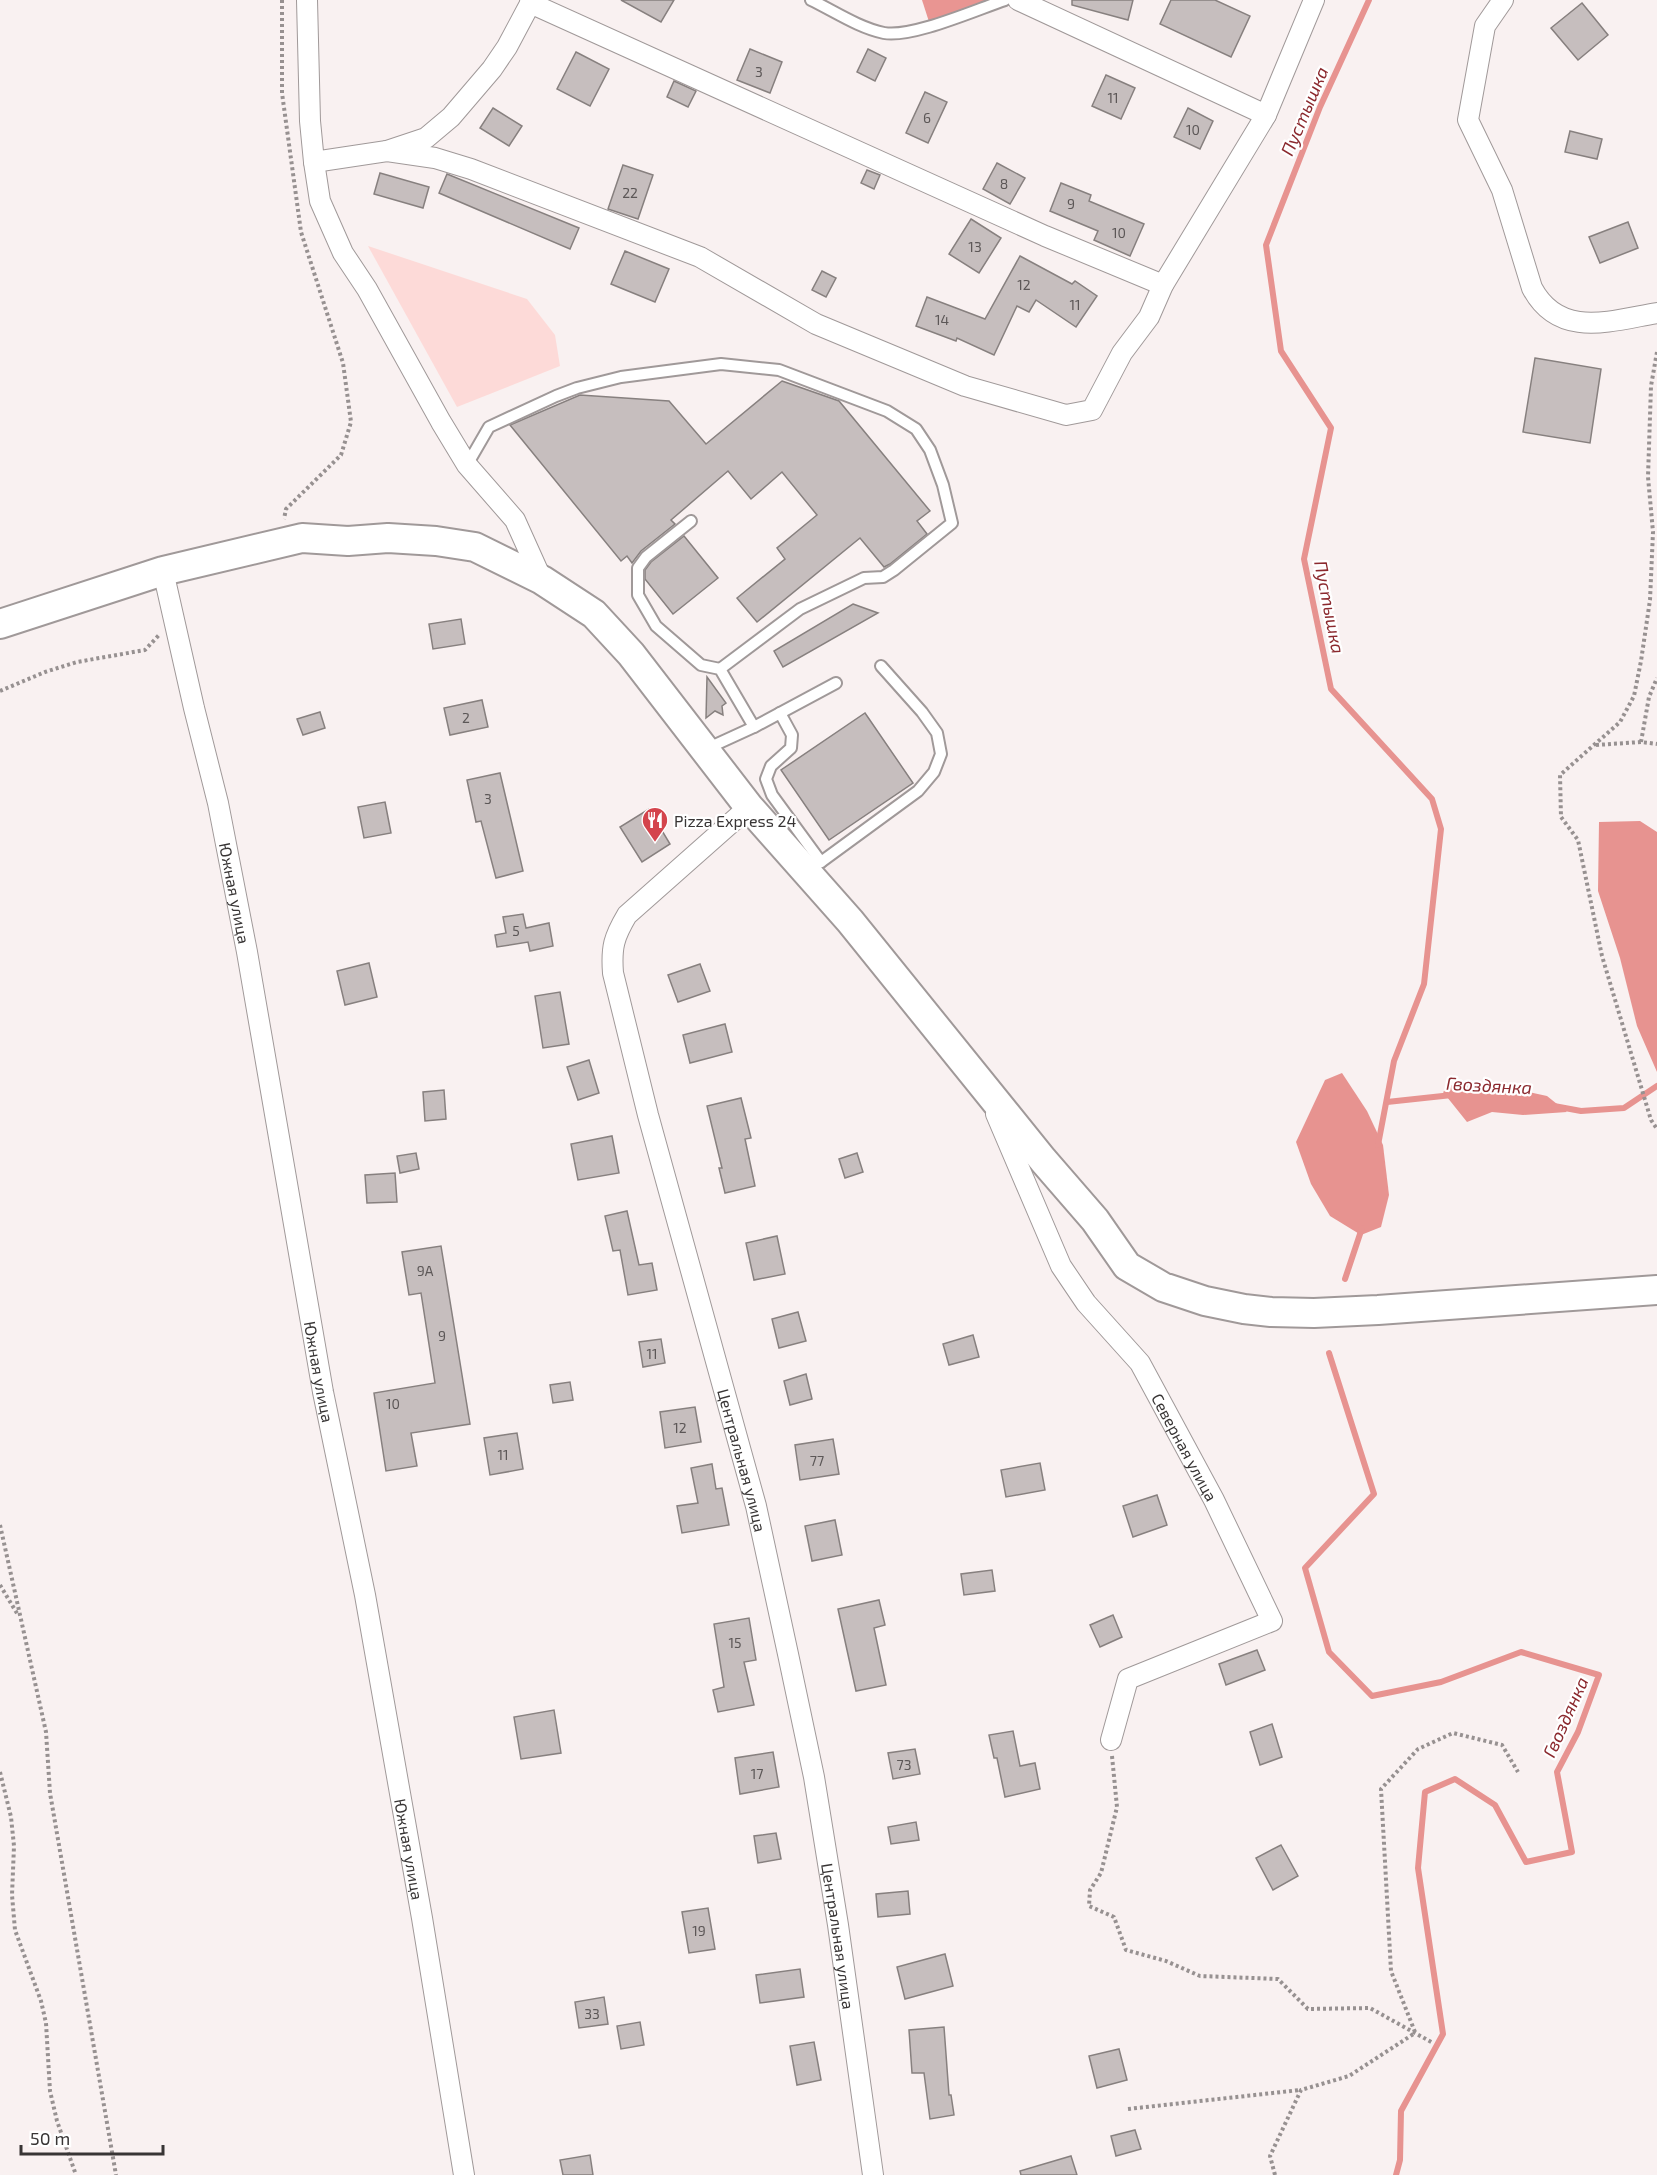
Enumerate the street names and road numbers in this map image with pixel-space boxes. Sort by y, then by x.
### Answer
street label: Южная улица [216,841,255,945]
street label: Южная улица [301,1319,338,1424]
street label: Центральная улица [714,1386,771,1533]
street label: Северная улица [1149,1390,1222,1504]
street label: Южная улица [392,1797,428,1901]
street label: Центральная улица [819,1862,859,2010]

